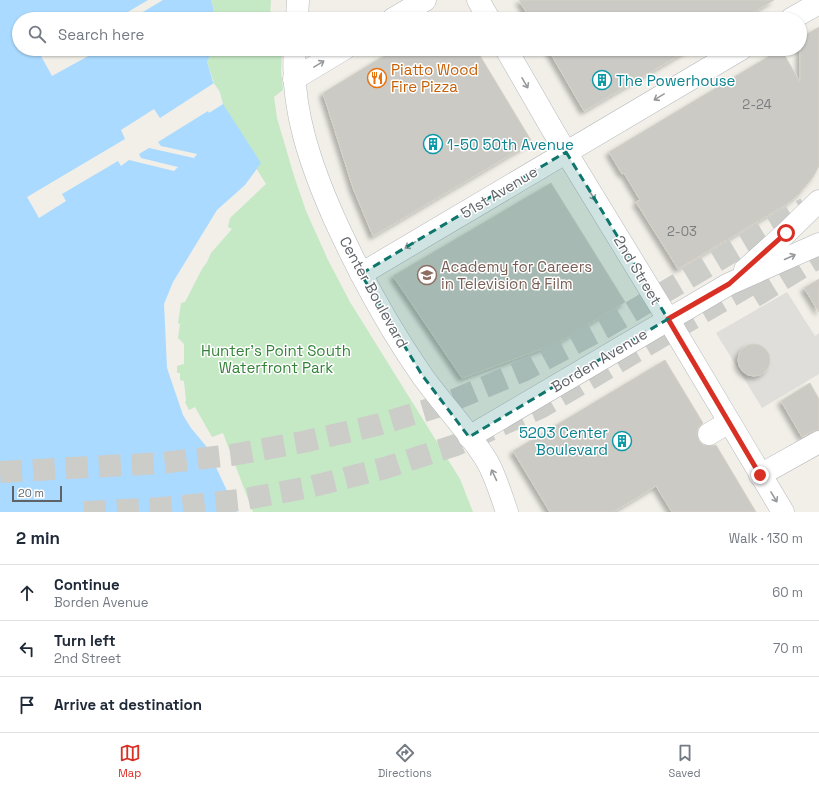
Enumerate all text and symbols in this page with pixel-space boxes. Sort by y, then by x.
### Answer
search box [12,12,807,56]
icon: search [26,23,48,45]
text: Search here [58,25,144,44]
one-way arrow [313,60,324,68]
place label: Piatto Wood Fire Pizza [391,60,478,96]
restaurant icon: Piatto Wood Fire Pizza [366,67,388,89]
building icon: The Powerhouse [591,69,613,91]
place label: The Powerhouse [616,71,736,90]
one-way arrow [522,77,530,89]
one-way arrow [653,94,665,102]
house number: 2-24 [742,96,772,113]
building icon: 1-50 50th Avenue [422,133,444,155]
place label: 1-50 50th Avenue [447,135,574,154]
street label: 51st Avenue [457,162,541,222]
one-way arrow [588,189,596,200]
house number: 2-03 [667,223,697,240]
route start [777,224,795,242]
street label: 2nd Street [610,232,666,308]
street label: Center Boulevard [335,233,413,351]
one-way arrow [404,242,416,250]
one-way arrow [783,252,795,260]
place label: Academy for Careers in Television & Film [441,257,592,293]
school or university icon: Academy for Careers in Television & Film [416,264,438,286]
street label: Borden Avenue [547,324,651,396]
park label: Hunter’s Point South Waterfront Park [201,341,351,377]
place label: 5203 Center Boulevard [519,423,608,459]
building icon: 5203 Center Boulevard [611,430,633,452]
route end [751,466,769,484]
one-way arrow [490,470,497,482]
scale bar [12,484,62,503]
text: 20 m [18,486,44,500]
one-way arrow [770,491,778,503]
text: 2 min [16,527,60,549]
text: Walk · 130 m [729,530,803,547]
text: Continue [54,575,120,594]
icon: ahead [16,582,38,604]
text: 60 m [772,584,803,601]
text: Borden Avenue [54,594,148,611]
text: Turn left [54,631,116,650]
icon: left [16,638,38,660]
text: 70 m [773,640,803,657]
text: 2nd Street [54,650,121,667]
icon: arrive [16,694,38,716]
text: Arrive at destination [54,695,202,714]
tab: Map [118,742,141,780]
tab: Directions [378,742,432,780]
tab: Saved [669,742,701,780]

